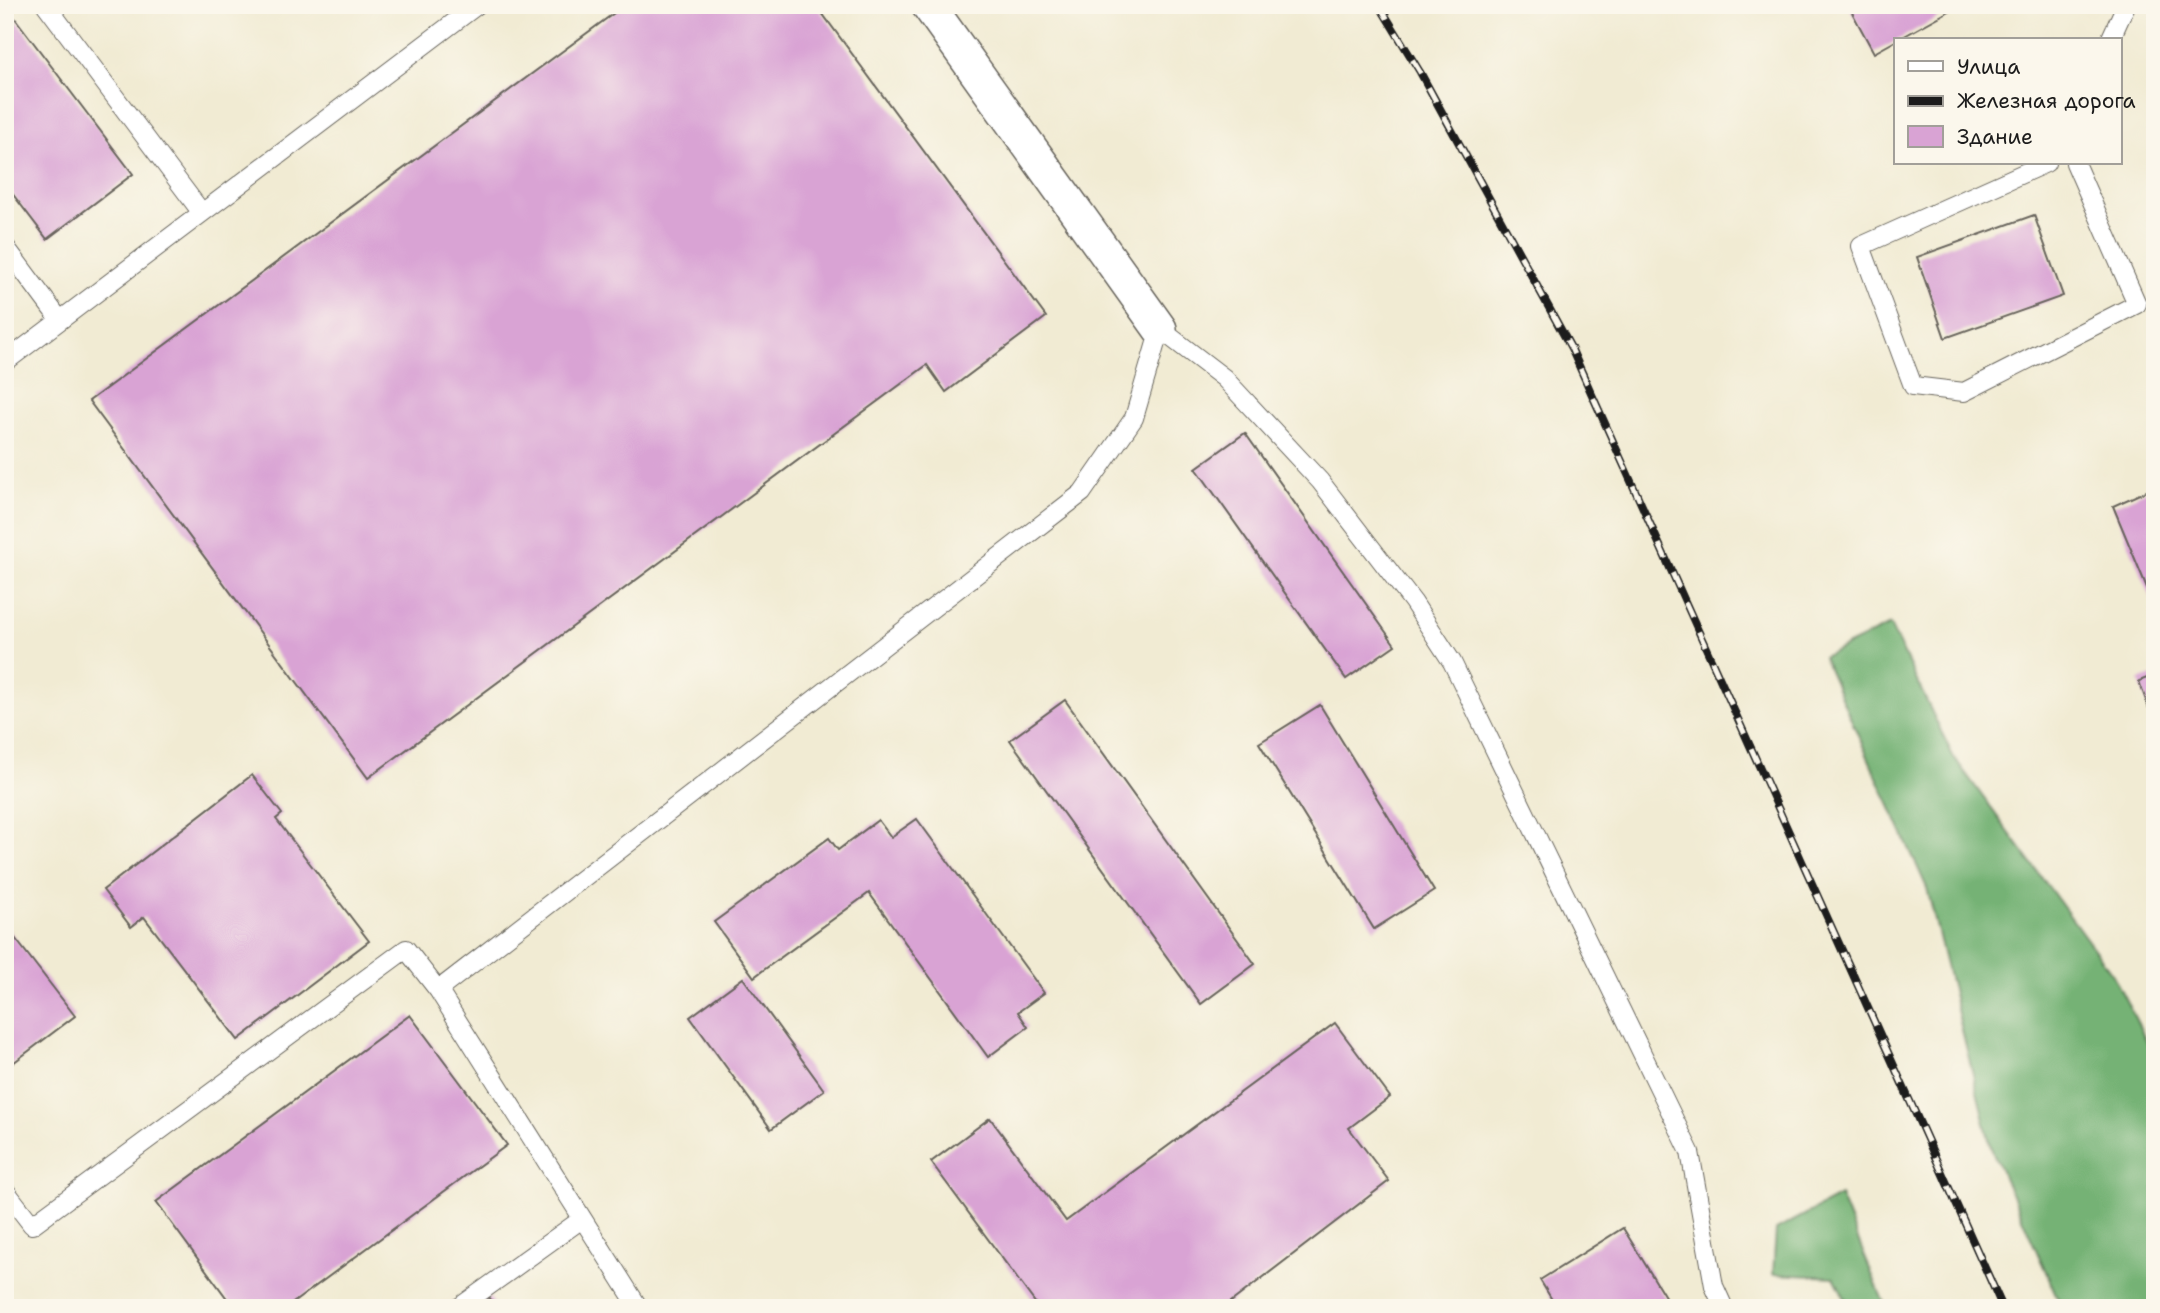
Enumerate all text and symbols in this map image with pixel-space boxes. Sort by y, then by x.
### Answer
legend [1894,38,2122,164]
text: Улица [1957,53,2020,81]
text: Железная дорога [1957,87,2136,115]
text: Здание [1957,123,2033,151]

